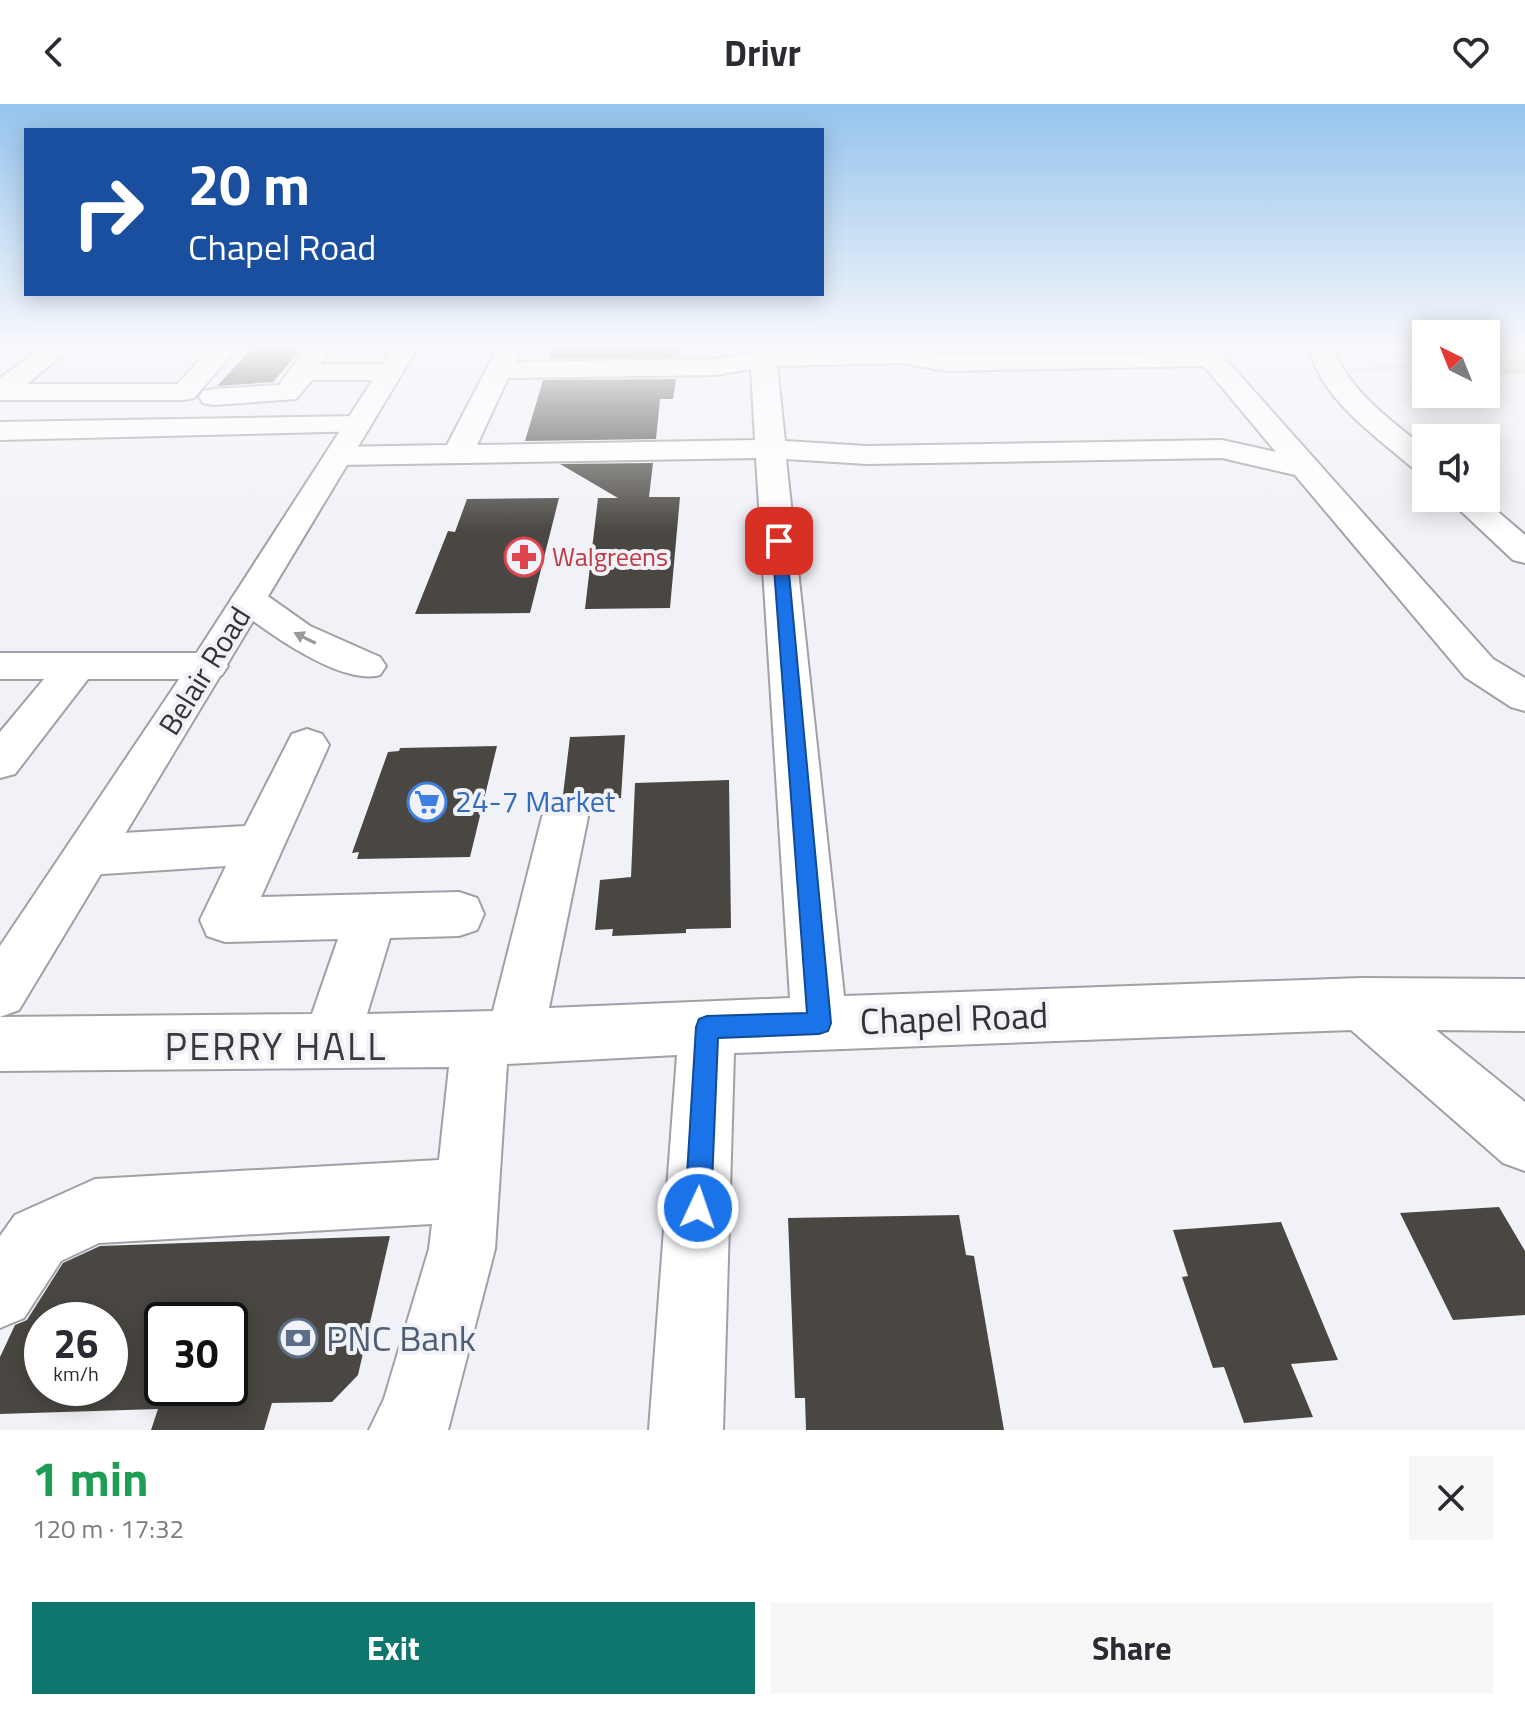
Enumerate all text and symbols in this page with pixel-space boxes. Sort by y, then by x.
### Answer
text: Drivr [724,25,801,80]
icon: back [32,30,76,74]
icon: heart [1449,30,1493,74]
text: 20 m [188,142,310,227]
icon: right [56,160,160,264]
text: Chapel Road [188,219,376,274]
north arrow [1412,320,1500,408]
map controls [1412,320,1500,512]
button: sound [1412,424,1500,512]
pin [745,507,813,575]
icon: arrive [757,519,801,563]
pharmacy icon: Walgreens [503,536,545,578]
place label: Walgreens [552,537,668,576]
street label: Belair Road [146,597,262,744]
one-way arrow [293,631,316,645]
place label: 24-7 Market [455,778,616,824]
supermarket icon: 24-7 Market [406,781,448,823]
street label: Chapel Road [859,987,1049,1048]
district label: PERRY HALL [164,1017,388,1075]
position arrow [656,1166,740,1250]
speed limit sign: 30 [144,1302,248,1406]
place label: PNC Bank [326,1310,476,1365]
text: 26 [54,1313,98,1374]
bank icon: PNC Bank [277,1317,319,1359]
text: km/h [53,1358,99,1389]
text: 1 min [32,1442,149,1515]
button: close [1409,1456,1493,1540]
text: 120 m · 17:32 [32,1509,184,1548]
button: Exit [32,1602,755,1694]
button: Share [771,1602,1493,1694]

